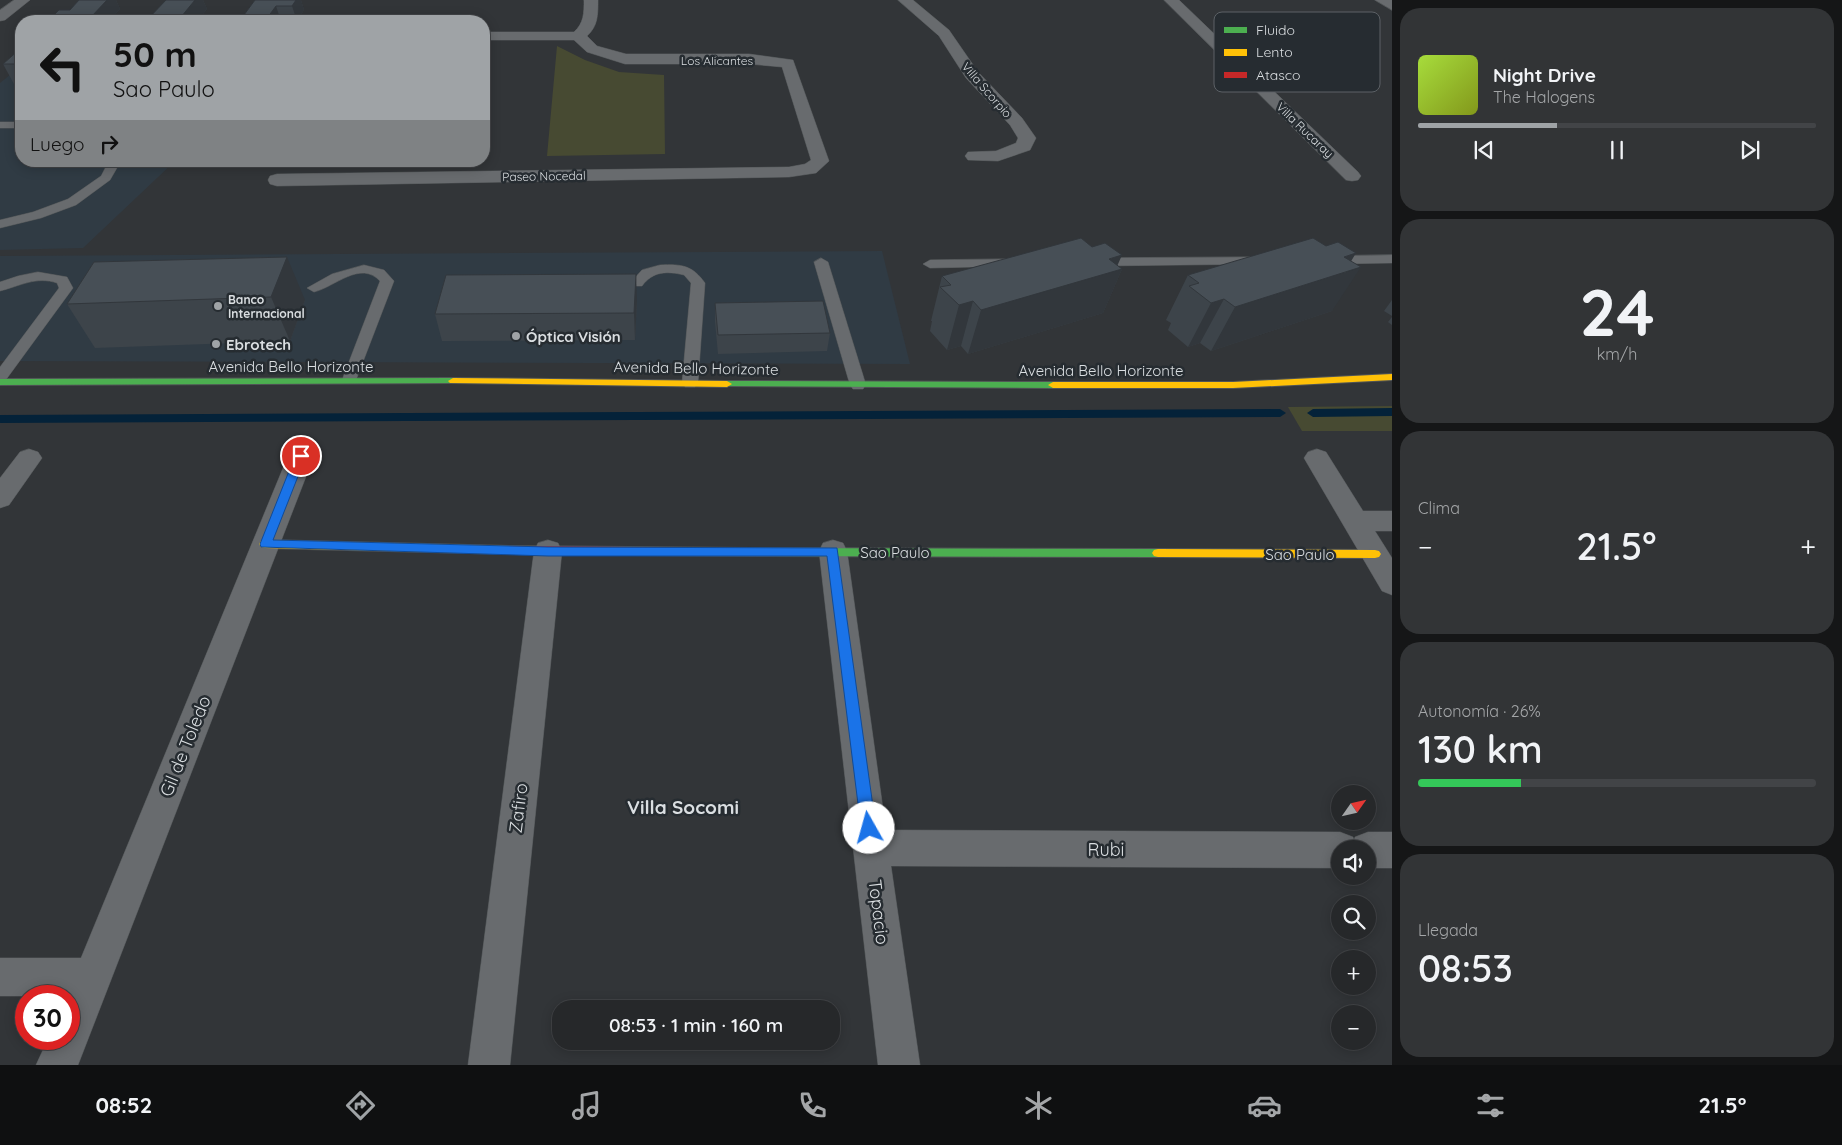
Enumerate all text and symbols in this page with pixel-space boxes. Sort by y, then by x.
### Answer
legend [1214,12,1380,92]
text: Fluido [1256,21,1295,39]
text: 50 m [113,32,197,76]
icon: left [30,35,95,100]
text: Lento [1256,43,1293,61]
street label: Los Alicantes [681,53,754,68]
street label: Villa Scorpio [959,59,1015,121]
text: Night Drive [1493,63,1596,87]
text: Atasco [1256,66,1301,84]
text: Sao Paulo [113,75,215,103]
text: The Halogens [1493,87,1595,107]
street label: Villa Rucaray [1273,99,1337,161]
icon: right [95,130,123,158]
text: Luego [30,132,85,156]
icon: previous [1470,136,1498,164]
icon: pause [1603,136,1631,164]
icon: next [1736,136,1764,164]
street label: Paseo Nocedal [502,168,586,184]
text: 24 [1579,271,1655,352]
place label: Banco Internacional [228,292,305,321]
marker: Banco Internacional [212,300,224,312]
place label: Óptica Visión [526,327,621,346]
marker: Óptica Visión [510,330,522,342]
place label: Ebrotech [226,335,291,354]
marker: Ebrotech [210,338,222,350]
text: km/h [1597,344,1637,364]
street label: Avenida Bello Horizonte [208,357,374,376]
street label: Avenida Bello Horizonte [613,357,779,379]
street label: Avenida Bello Horizonte [1018,361,1184,380]
pin [280,435,322,477]
icon: arrive [287,442,315,470]
text: Clima [1418,498,1460,518]
text: 21.5° [1576,522,1657,570]
text: − [1418,529,1433,564]
text: + [1800,529,1816,564]
street label: Sao Paulo [860,543,930,562]
street label: Sao Paulo [1265,545,1335,564]
street label: Gil de Toledo [154,692,216,800]
text: Autonomía · 26% [1418,701,1541,721]
text: 130 km [1418,725,1543,773]
street label: Zafiro [504,782,532,834]
north arrow [1331,785,1376,830]
map controls [1331,785,1376,1050]
district label: Villa Socomi [627,795,739,819]
position arrow [842,801,894,853]
street label: Rubi [1088,838,1124,861]
button: sound [1331,840,1376,885]
street label: Topacio [864,878,894,946]
button: search [1331,895,1376,940]
text: Llegada [1418,920,1478,940]
text: 08:53 [1418,944,1513,992]
button: + [1331,950,1376,995]
speed limit sign: 30 [15,985,80,1050]
button: − [1331,1005,1376,1050]
text: 08:53 · 1 min · 160 m [609,1013,783,1037]
icon: directions [343,1088,378,1123]
icon: music [569,1088,604,1123]
icon: phone [795,1088,830,1123]
icon: climate [1021,1088,1056,1123]
icon: car [1247,1088,1282,1123]
icon: filters [1473,1088,1508,1123]
text: 08:52 [95,1091,152,1119]
text: 21.5° [1699,1091,1746,1119]

